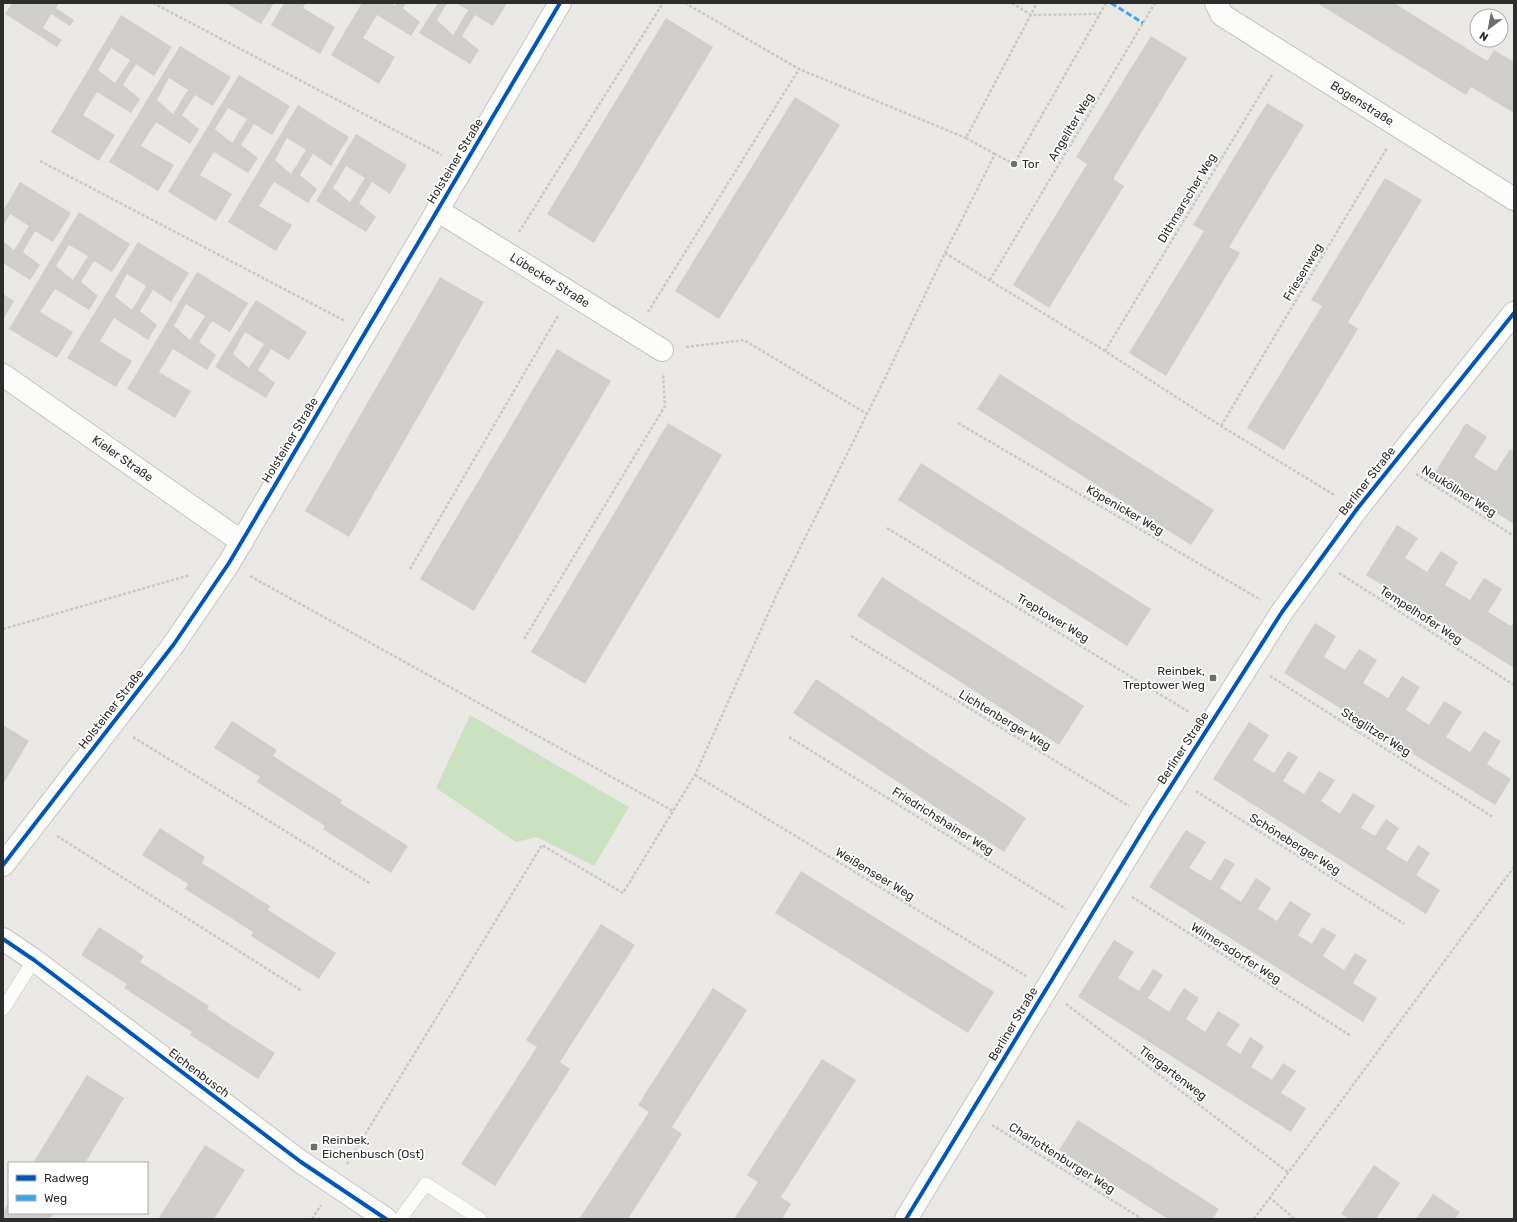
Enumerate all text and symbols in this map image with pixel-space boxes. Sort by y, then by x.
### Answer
north arrow [1469,8,1509,48]
text: N [1477,28,1491,44]
street label: Bogenstraße [1328,78,1396,128]
street label: Angeliter Weg [1045,91,1097,163]
street label: Holsteiner Straße [424,116,486,206]
street label: Dithmarscher Weg [1155,151,1219,245]
place label: Tor [1022,157,1040,171]
marker: Tor [1009,159,1019,169]
street label: Friesenweg [1280,241,1326,303]
street label: Lübecker Straße [507,250,593,310]
street label: Holsteiner Straße [259,395,321,485]
street label: Kieler Straße [90,433,156,485]
street label: Berliner Straße [1336,444,1398,518]
street label: Neuköllner Weg [1419,462,1499,520]
street label: Köpenicker Weg [1084,482,1166,538]
street label: Tempelhofer Weg [1377,583,1465,647]
street label: Treptower Weg [1014,591,1092,645]
place label: Reinbek, Treptower Weg [1123,664,1205,692]
street label: Holsteiner Straße [76,666,147,752]
marker: Reinbek, Treptower Weg [1208,673,1218,683]
street label: Lichtenberger Weg [957,687,1053,753]
street label: Steglitzer Weg [1339,705,1413,759]
street label: Berliner Straße [1154,709,1212,787]
street label: Friedrichshainer Weg [890,784,996,858]
street label: Schöneberger Weg [1247,810,1343,878]
street label: Weißenseer Weg [833,845,917,903]
street label: Wilmersdorfer Weg [1188,920,1284,986]
street label: Berliner Straße [986,984,1041,1063]
street label: Tiergartenweg [1136,1043,1210,1103]
street label: Eichenbusch [166,1046,232,1100]
street label: Charlottenburger Weg [1006,1120,1118,1196]
place label: Reinbek, Eichenbusch (Ost) [322,1133,424,1161]
marker: Reinbek, Eichenbusch (Ost) [309,1142,319,1152]
legend [8,1162,148,1214]
text: Radweg [44,1171,89,1185]
text: Weg [44,1191,67,1205]

